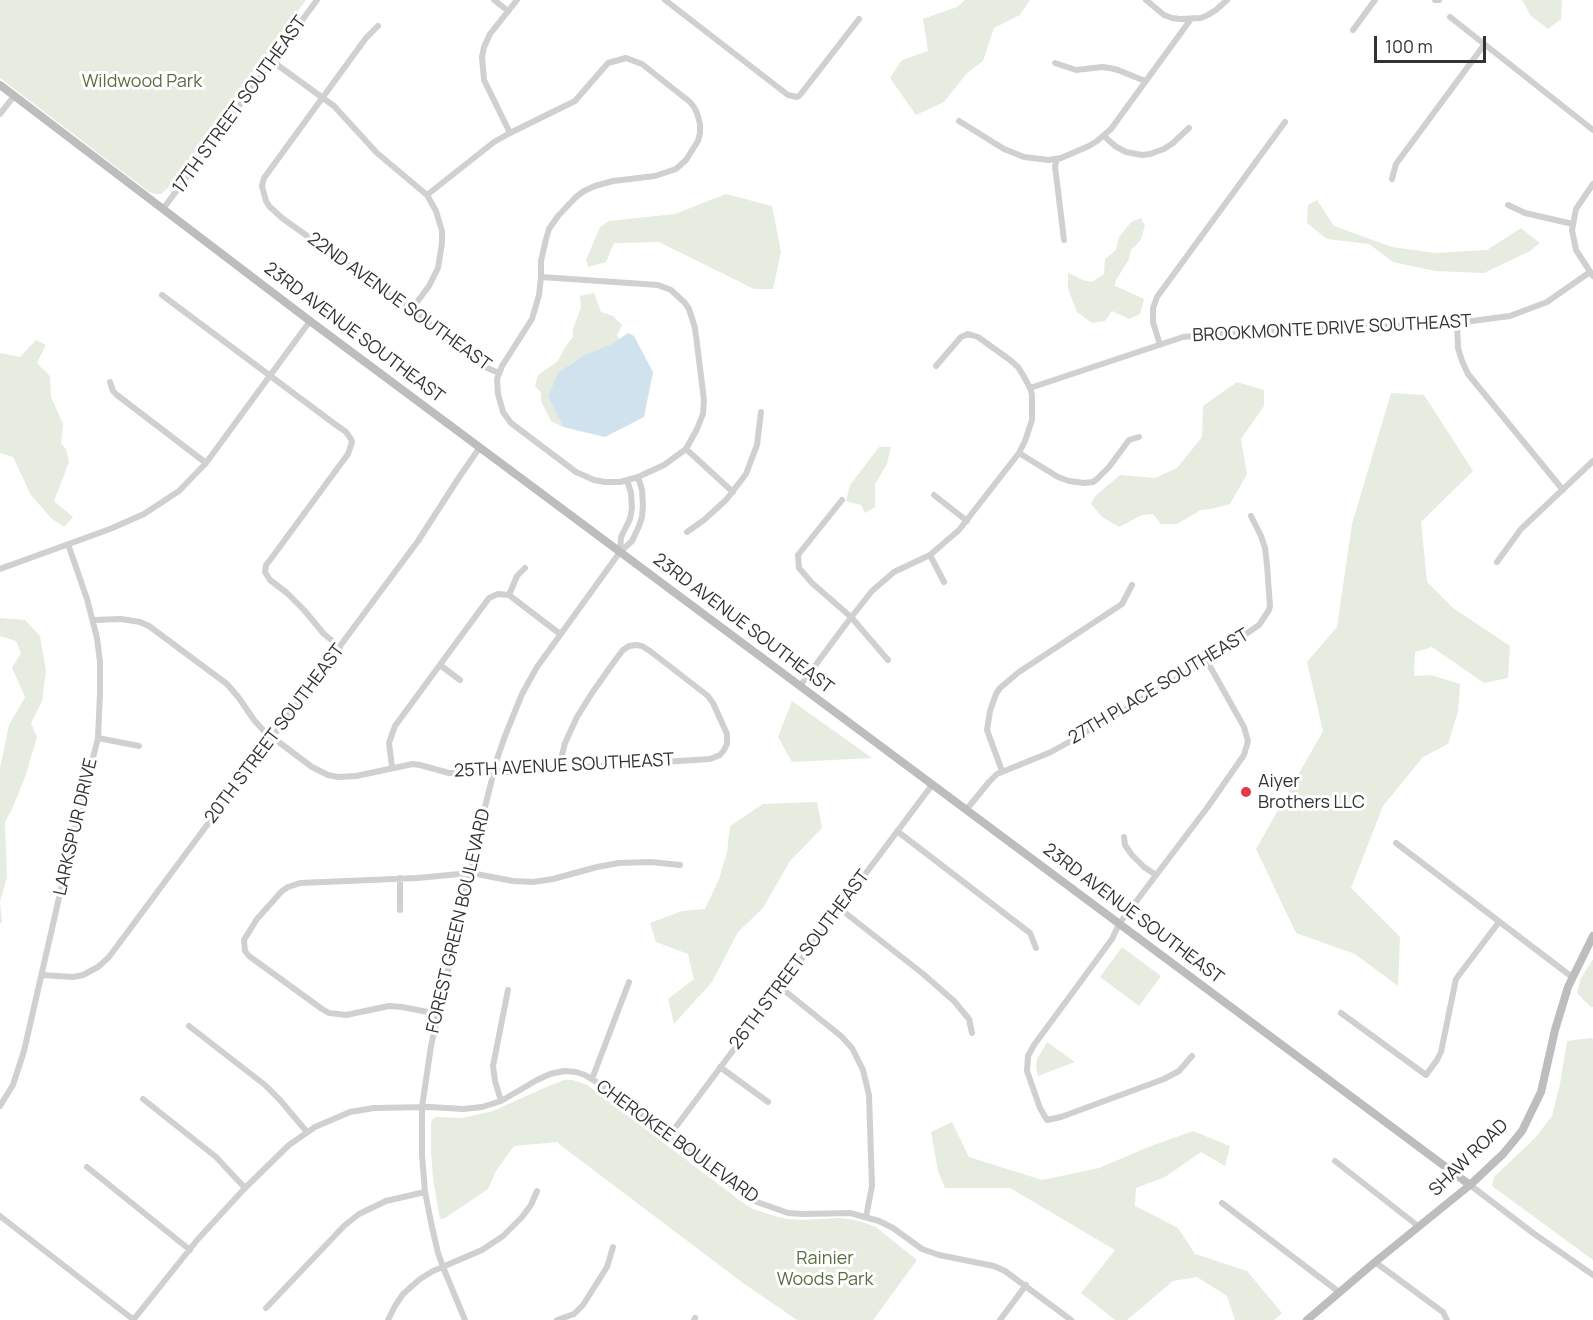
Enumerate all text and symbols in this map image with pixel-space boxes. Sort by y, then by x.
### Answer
street label: 17TH STREET SOUTHEAST [168,12,312,198]
scale bar [1377,24,1490,62]
text: 100 m [1385,34,1433,58]
park label: Wildwood Park [82,71,202,93]
street label: 22ND AVENUE SOUTHEAST [303,228,495,376]
street label: 23RD AVENUE SOUTHEAST [260,258,448,408]
street label: BROOKMONTE DRIVE SOUTHEAST [1192,311,1472,347]
street label: 23RD AVENUE SOUTHEAST [649,549,837,699]
street label: 27TH PLACE SOUTHEAST [1065,625,1253,749]
street label: 20TH STREET SOUTHEAST [201,640,349,828]
street label: 25TH AVENUE SOUTHEAST [453,749,675,783]
street label: LARKSPUR DRIVE [50,756,102,898]
place label: Aiyer Brothers LLC [1258,771,1365,814]
marker: Aiyer Brothers LLC [1239,785,1253,799]
street label: FOREST GREEN BOULEVARD [423,807,495,1035]
street label: 23RD AVENUE SOUTHEAST [1039,839,1227,989]
street label: 26TH STREET SOUTHEAST [725,866,875,1054]
street label: CHEROKEE BOULEVARD [592,1076,762,1208]
street label: SHAW ROAD [1425,1115,1513,1201]
park label: Rainier Woods Park [777,1248,873,1290]

